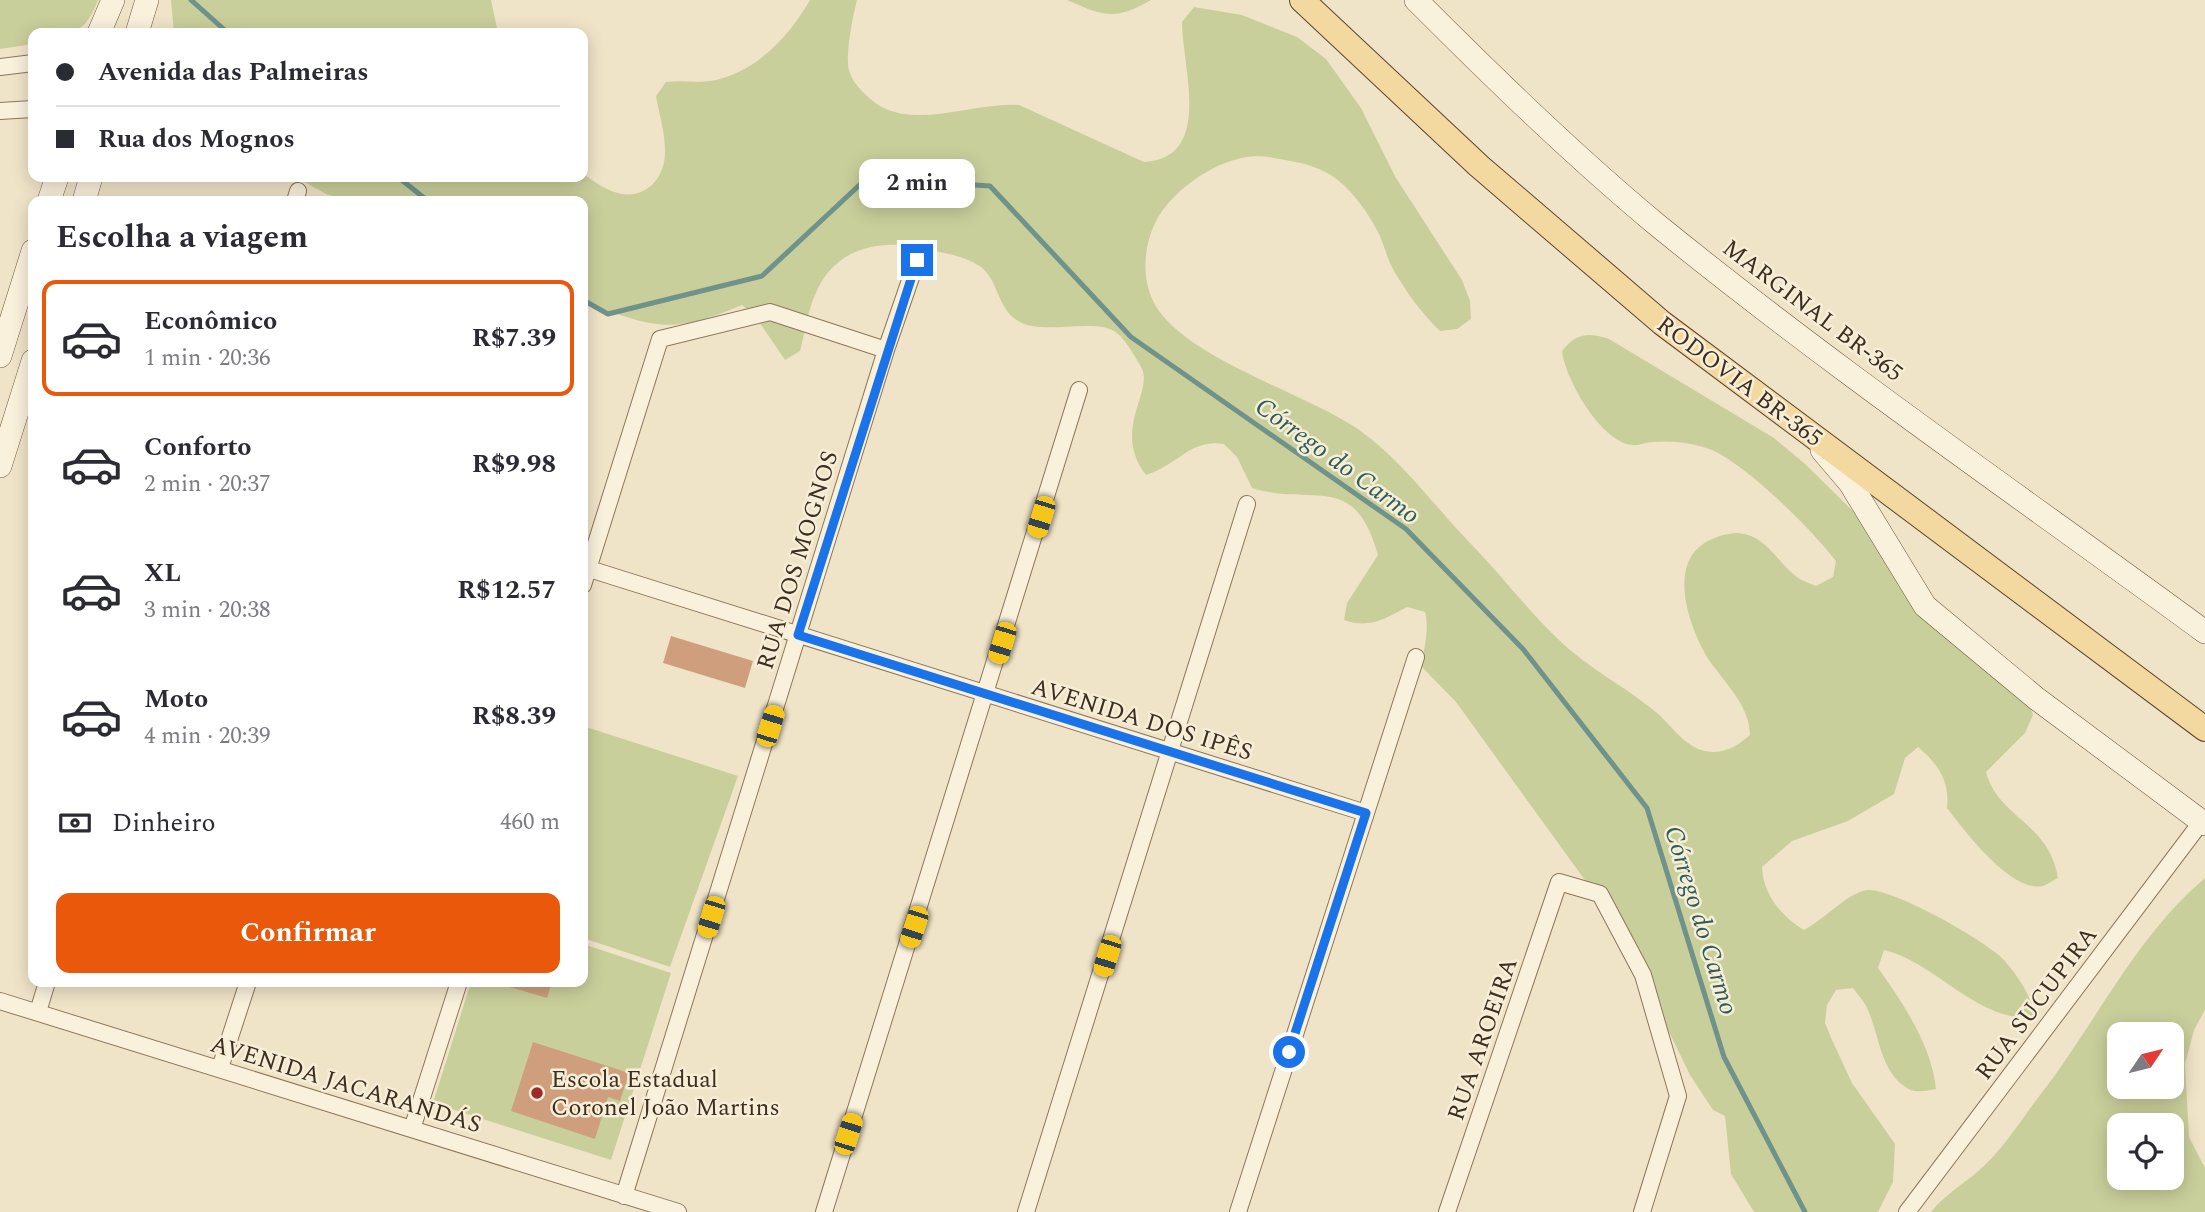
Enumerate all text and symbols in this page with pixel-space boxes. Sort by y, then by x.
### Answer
text: Avenida das Palmeiras [98,52,369,92]
text: Rua dos Mognos [98,119,295,159]
callout: 2 min [859,159,975,208]
text: 2 min [886,166,948,201]
text: Escolha a viagem [56,213,308,262]
street label: MARGINAL BR-365 [1714,231,1910,391]
route end [901,244,933,276]
text: Econômico [144,301,277,341]
icon: car [60,307,123,370]
street label: RODOVIA BR-365 [1649,307,1830,456]
text: R$7.39 [472,318,556,358]
text: 1 min · 20:36 [144,341,271,376]
water label: Córrego do Carmo [1246,387,1428,535]
text: Conforto [144,427,252,467]
icon: car [60,433,123,496]
text: R$9.98 [472,444,556,484]
street label: RUA DOS MOGNOS [748,446,848,674]
text: 2 min · 20:37 [144,467,271,502]
car [1025,494,1058,540]
text: XL [144,553,181,593]
icon: car [60,559,123,622]
text: R$12.57 [457,570,556,610]
text: 3 min · 20:38 [144,593,271,628]
car [986,620,1019,666]
street label: AVENIDA DOS IPÊS [1027,669,1257,771]
text: Moto [144,679,208,719]
icon: car [60,685,123,748]
text: R$8.39 [472,696,556,736]
car [754,703,787,749]
text: 4 min · 20:39 [144,719,271,754]
text: Dinheiro [112,803,216,843]
icon: cash [56,804,94,842]
text: 460 m [500,805,560,840]
water label: Córrego do Carmo [1653,821,1749,1020]
button: Confirmar [56,893,560,973]
car [695,894,728,940]
car [898,904,931,950]
street label: RUA SUCUPIRA [1967,919,2107,1088]
car [1091,933,1124,979]
street label: RUA AROEIRA [1438,953,1528,1126]
north arrow [2107,1022,2184,1099]
map controls [2107,1022,2184,1190]
street label: AVENIDA JACARANDÁS [206,1027,486,1143]
route start [1273,1036,1305,1068]
place label: Escola Estadual Coronel João Martins [551,1062,780,1126]
marker: Escola Estadual Coronel João Martins [529,1085,545,1101]
car [832,1111,865,1157]
button: locate [2107,1113,2184,1190]

